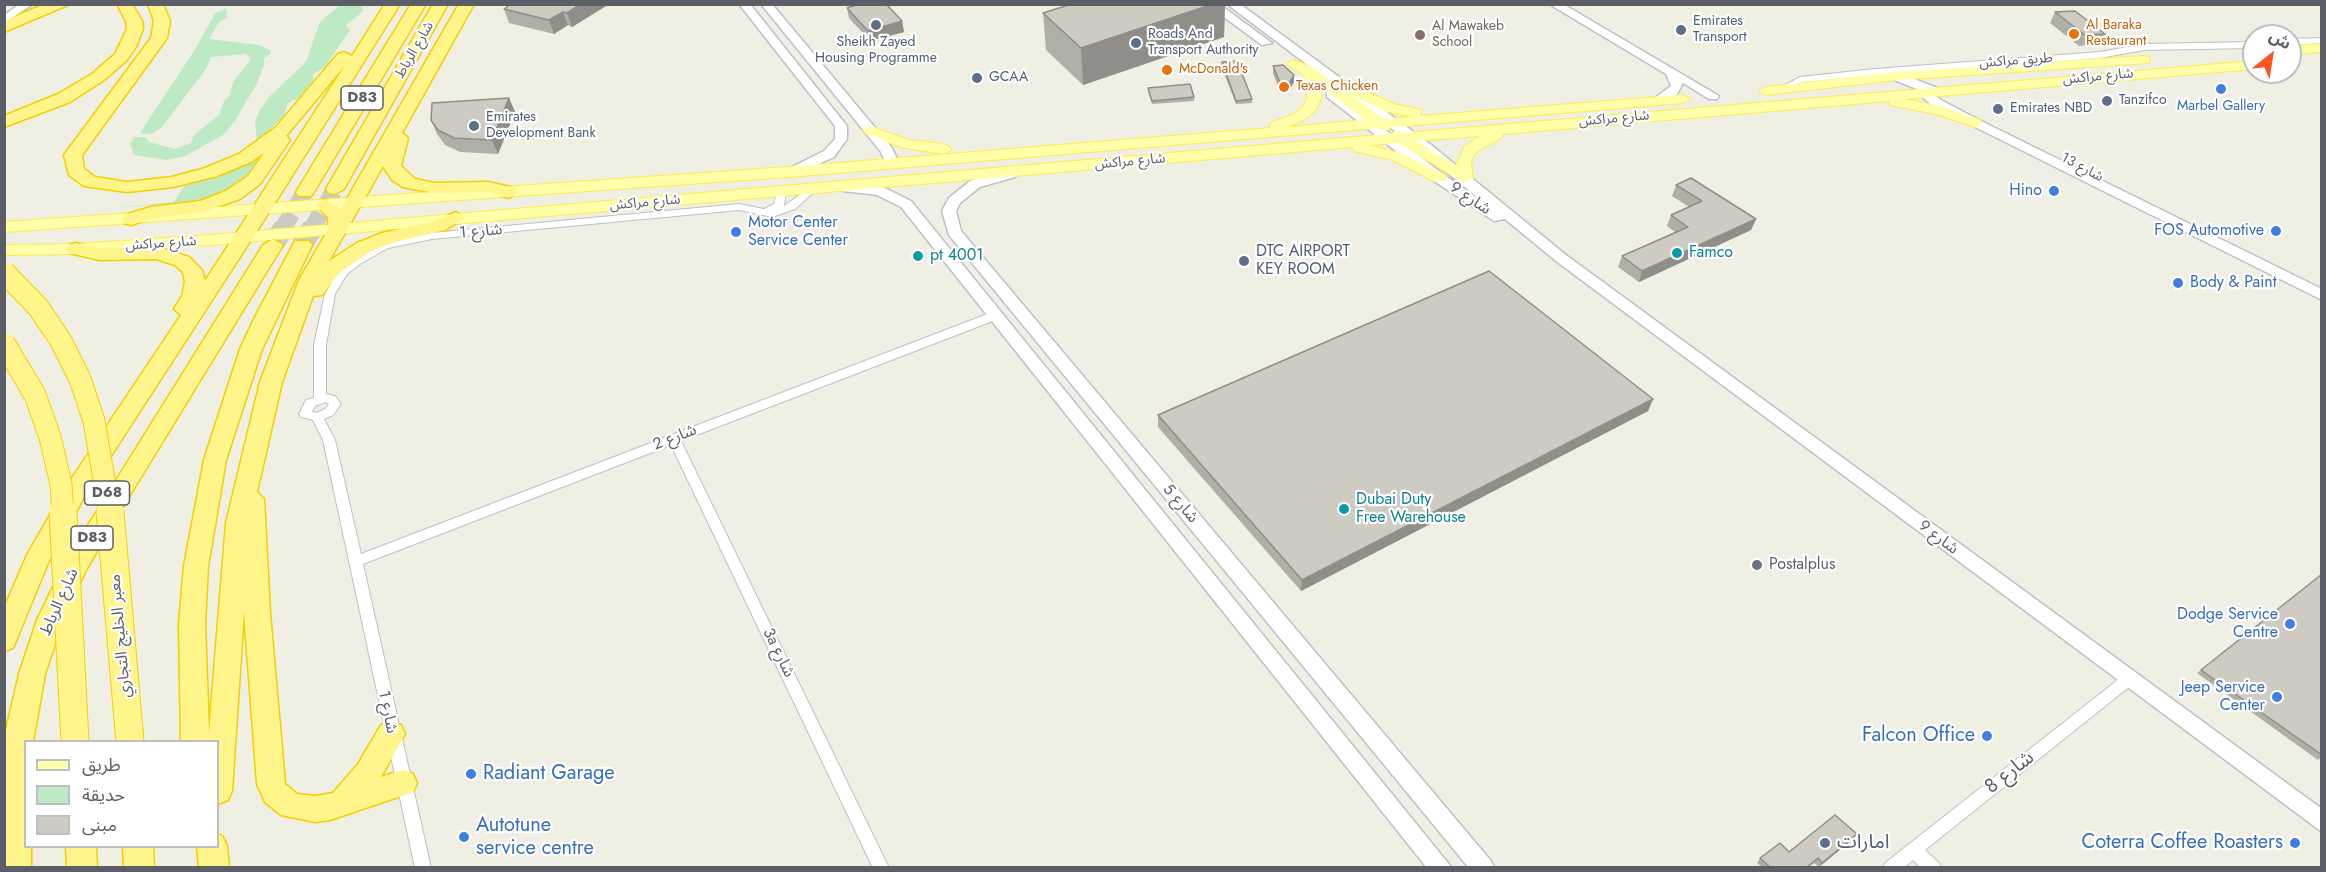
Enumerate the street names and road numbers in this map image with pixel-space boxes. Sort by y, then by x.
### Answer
street label: شارع الرباط [392,19,438,81]
street label: طريق مراكش [1979,50,2053,72]
street label: شارع مراكش [2062,66,2134,88]
road number: D83 [341,86,383,110]
street label: شارع مراكش [1578,108,1650,130]
street label: شارع 13 [2058,150,2106,186]
street label: شارع مراكش [1094,151,1166,173]
street label: شارع 9 [1446,178,1494,220]
street label: شارع مراكش [609,192,681,214]
street label: شارع 1 [459,221,503,243]
street label: شارع مراكش [125,233,197,255]
street label: شارع 2 [651,421,699,455]
road number: D68 [84,481,130,505]
street label: شارع 5 [1158,481,1202,527]
street label: شارع 9 [1914,517,1962,559]
road number: D83 [71,526,113,550]
street label: شارع الرباط [37,565,83,639]
street label: معبر الخليج التجاري [106,573,136,699]
street label: 3a شارع [758,625,798,681]
street label: شارع 1 [373,689,401,735]
street label: شارع 8 [1981,746,2039,800]

